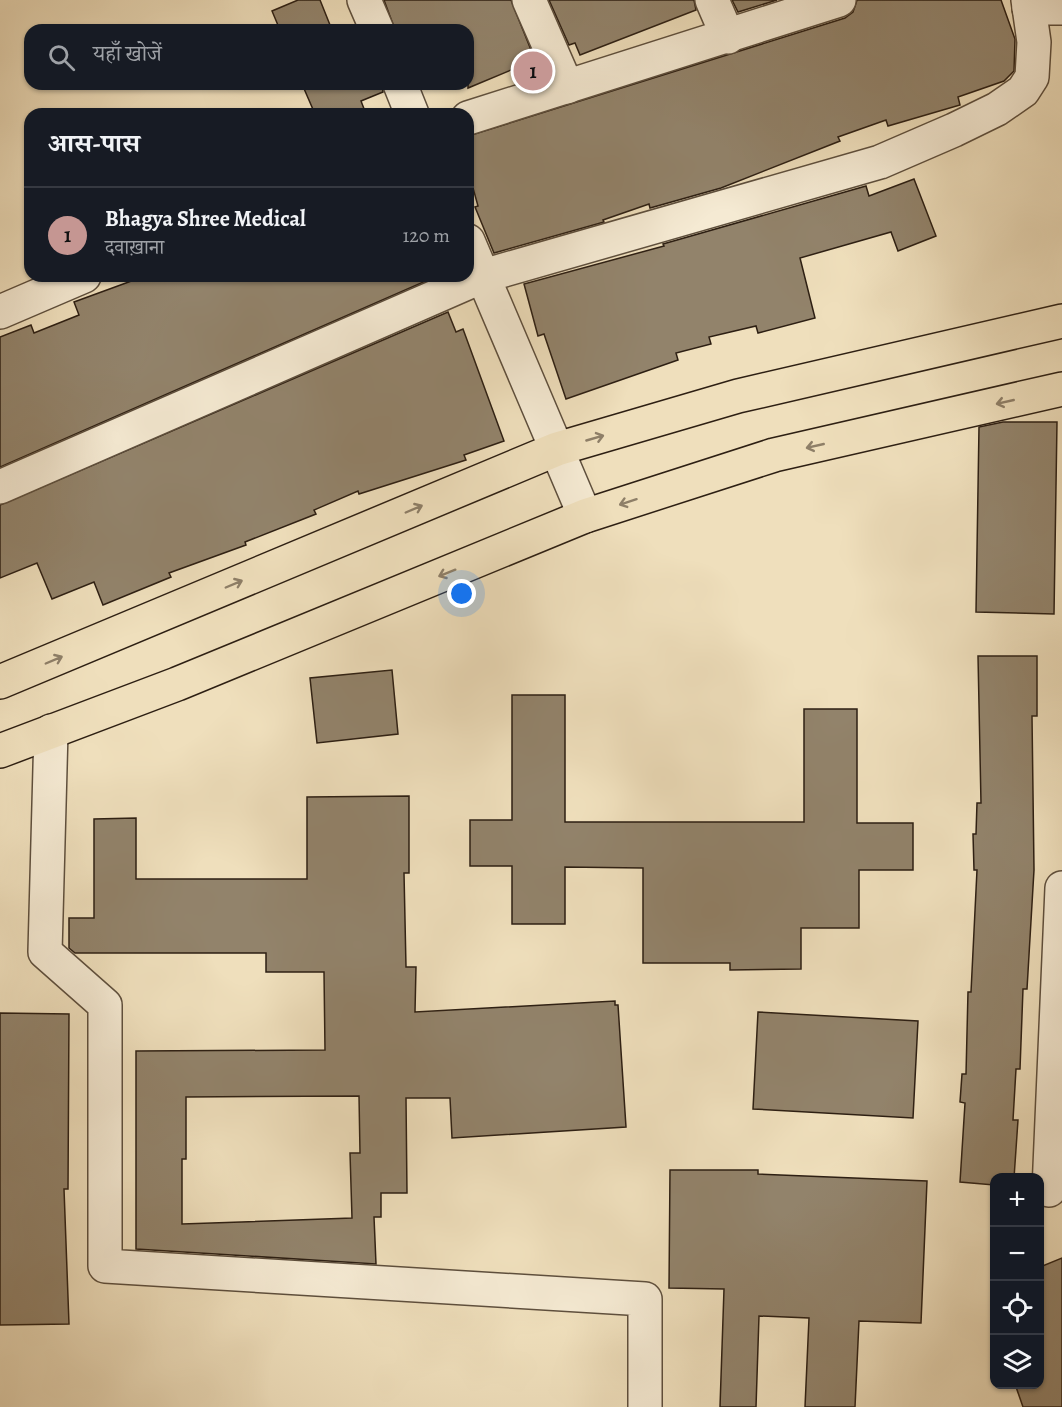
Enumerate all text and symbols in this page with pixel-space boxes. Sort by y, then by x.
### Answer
search box [24,24,474,90]
text: यहाँ खोजें [93,39,162,69]
icon: search [45,41,78,74]
pin: 1 [514,48,552,94]
text: आस-पास [48,126,140,161]
text: Bhagya Shree Medical [105,204,306,234]
text: 1 [64,222,71,249]
text: 120 m [402,222,450,249]
text: दवाख़ाना [105,234,164,261]
one-way arrow [996,396,1015,408]
one-way arrow [585,432,604,443]
one-way arrow [806,440,825,452]
one-way arrow [619,497,638,508]
one-way arrow [404,503,422,514]
one-way arrow [438,568,457,579]
one-way arrow [224,578,242,590]
your location [447,579,476,608]
one-way arrow [44,654,63,665]
map controls [990,1173,1044,1389]
button: + [990,1173,1044,1227]
button: − [990,1227,1044,1281]
button: locate [990,1281,1044,1335]
button: layers [990,1335,1044,1389]

